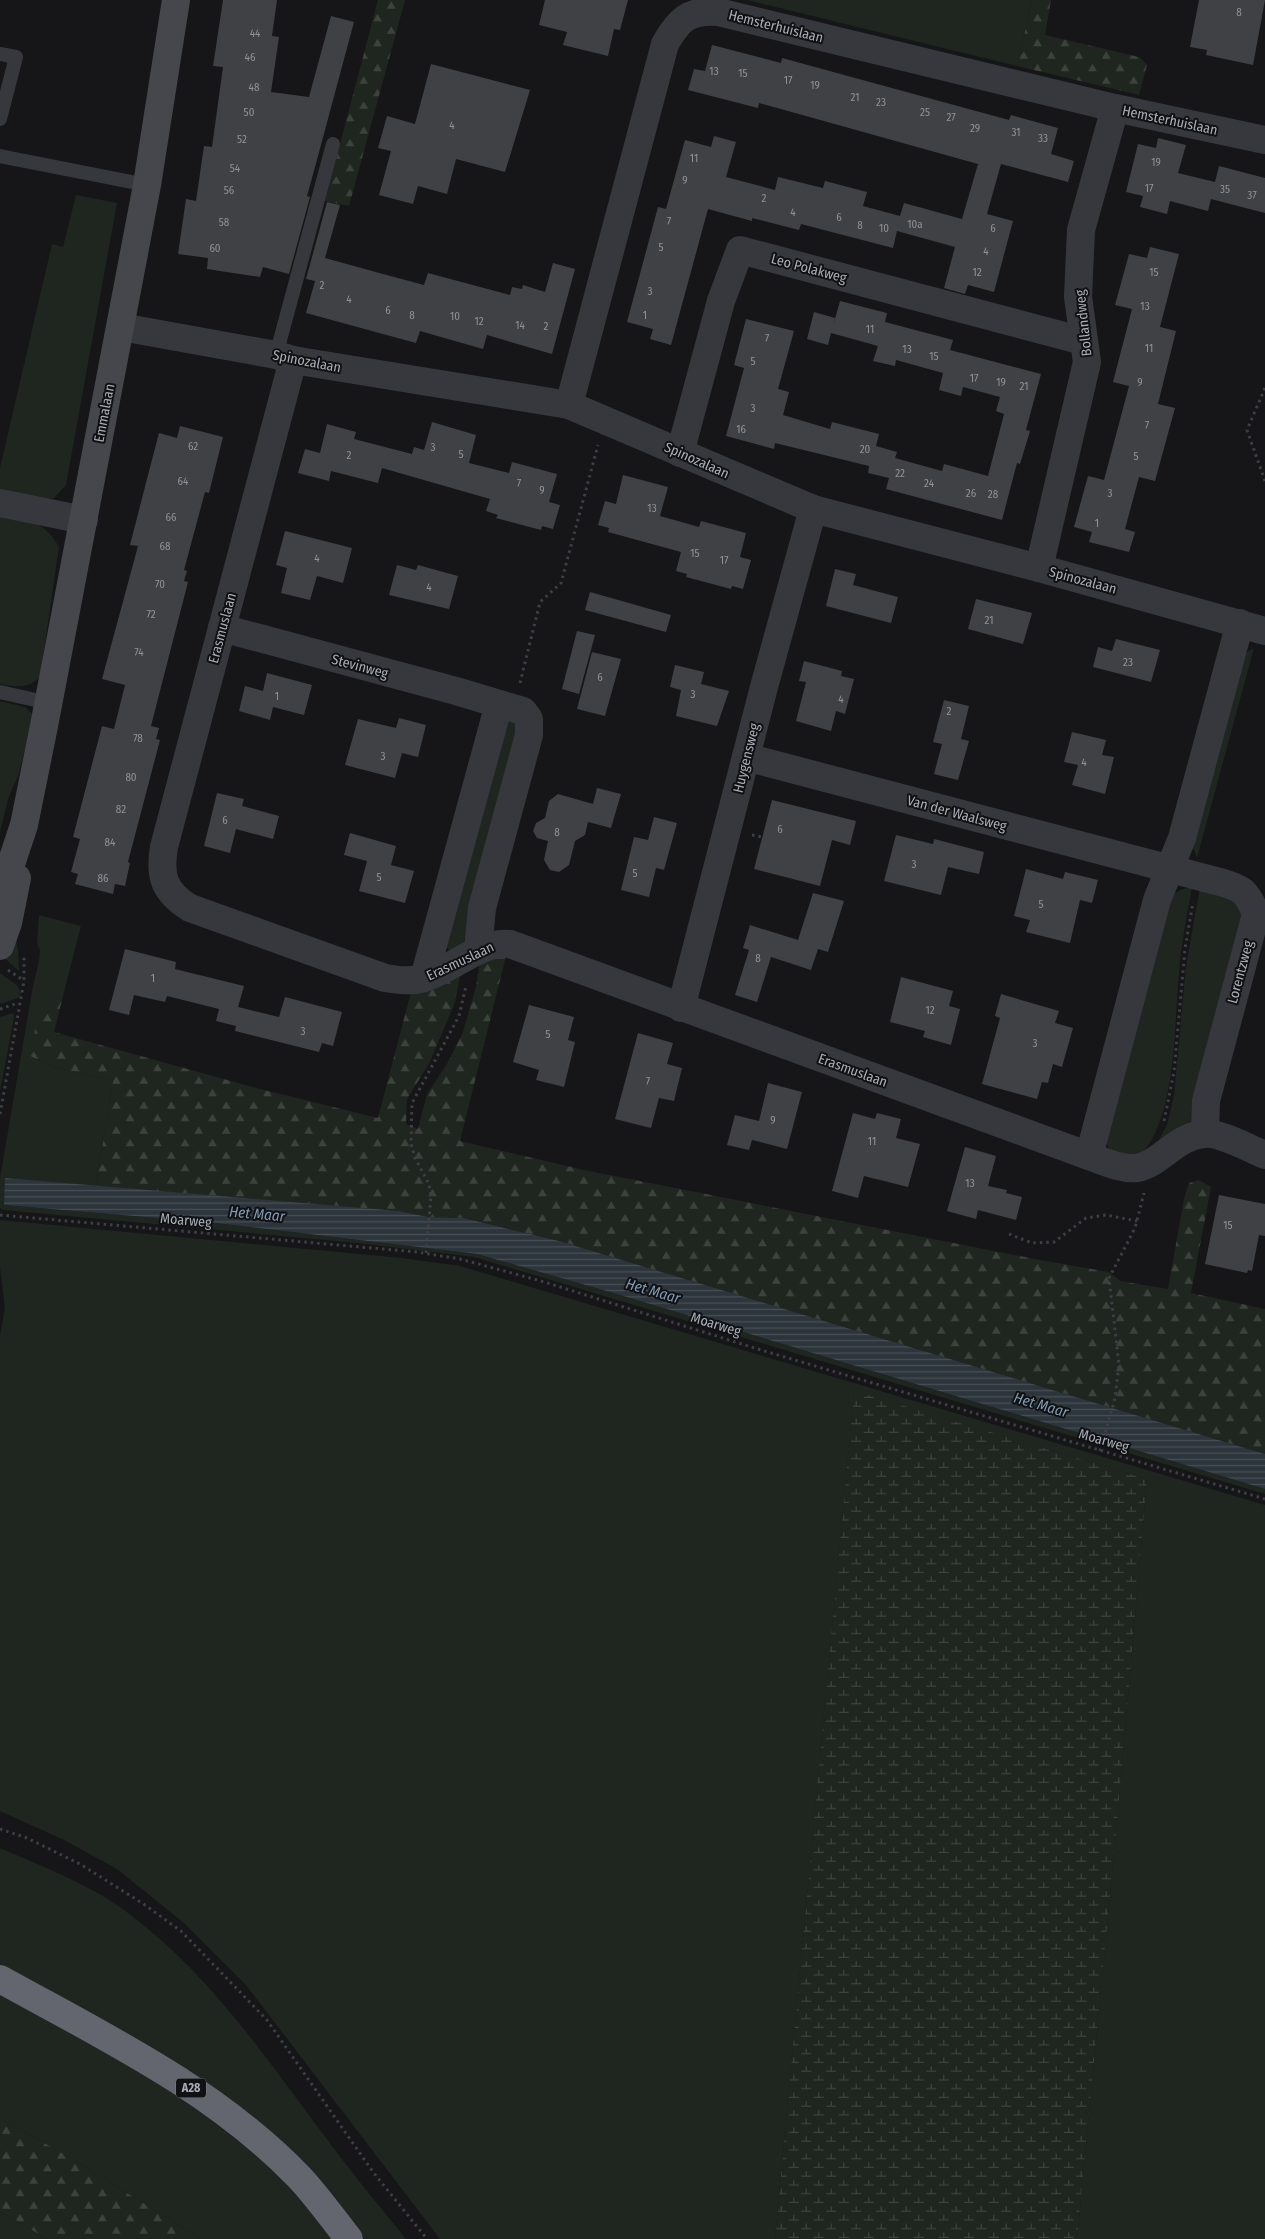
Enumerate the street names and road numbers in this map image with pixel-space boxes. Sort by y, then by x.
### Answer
street label: Hemsterhuislaan [727,6,825,46]
street label: Hemsterhuislaan [1121,102,1219,139]
street label: Leo Polakweg [769,250,849,287]
street label: Bollandweg [1072,288,1095,357]
street label: Spinozalaan [271,347,343,376]
street label: Emmalaan [90,382,118,444]
street label: Spinozalaan [662,439,732,482]
street label: Spinozalaan [1047,563,1119,598]
street label: Erasmuslaan [205,591,240,665]
street label: Stevinweg [330,651,390,682]
street label: Huygensweg [730,721,763,795]
street label: Van der Waalsweg [905,792,1009,835]
street label: Erasmuslaan [424,938,497,984]
street label: Lorentzweg [1224,938,1257,1006]
street label: Erasmuslaan [816,1050,890,1091]
street label: Moarweg [160,1210,213,1231]
street label: Moarweg [689,1309,743,1340]
street label: Moarweg [1077,1425,1131,1456]
road number: A28 [176,2078,206,2098]

